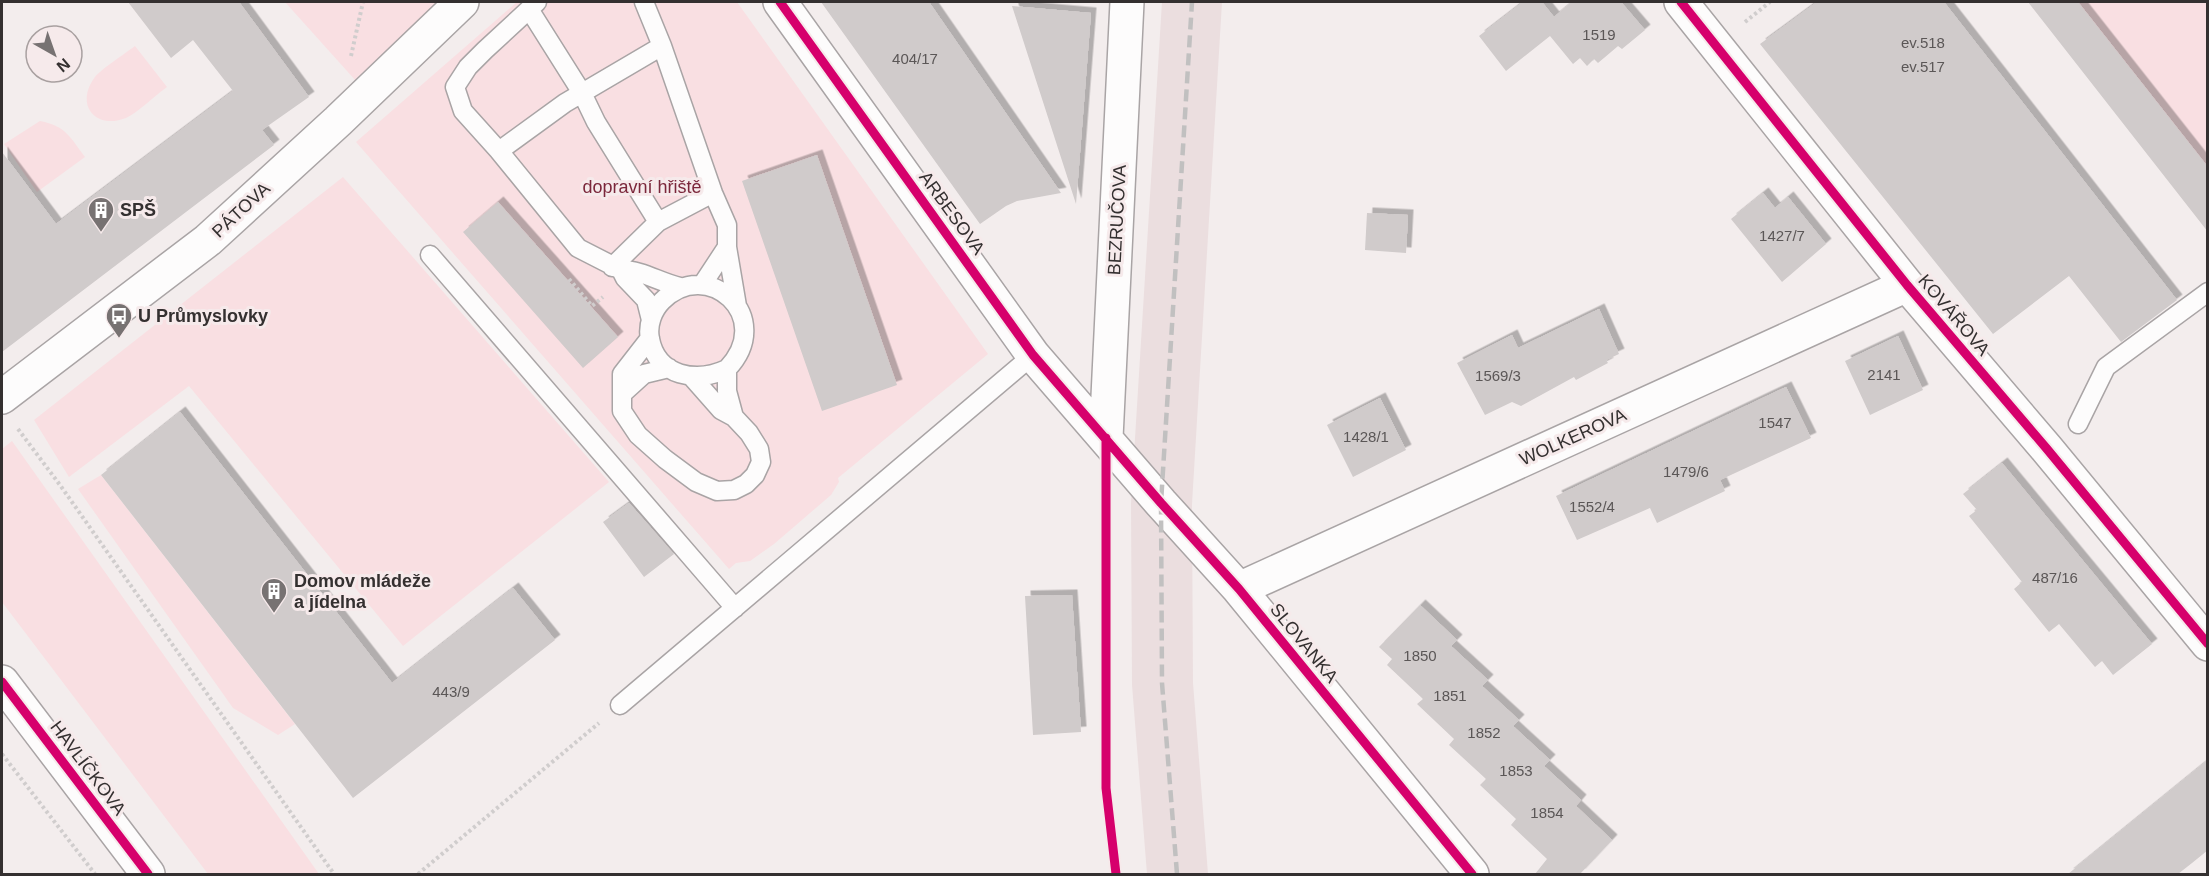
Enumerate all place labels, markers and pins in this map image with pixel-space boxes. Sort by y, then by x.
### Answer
building icon: SPŠ [86,195,116,233]
place label: SPŠ [120,199,156,220]
bus stop icon: U Průmyslovky [104,301,134,339]
place label: U Průmyslovky [138,306,268,326]
place label: Domov mládeže a jídelna [294,571,431,612]
building icon: Domov mládeže a jídelna [259,576,289,614]

